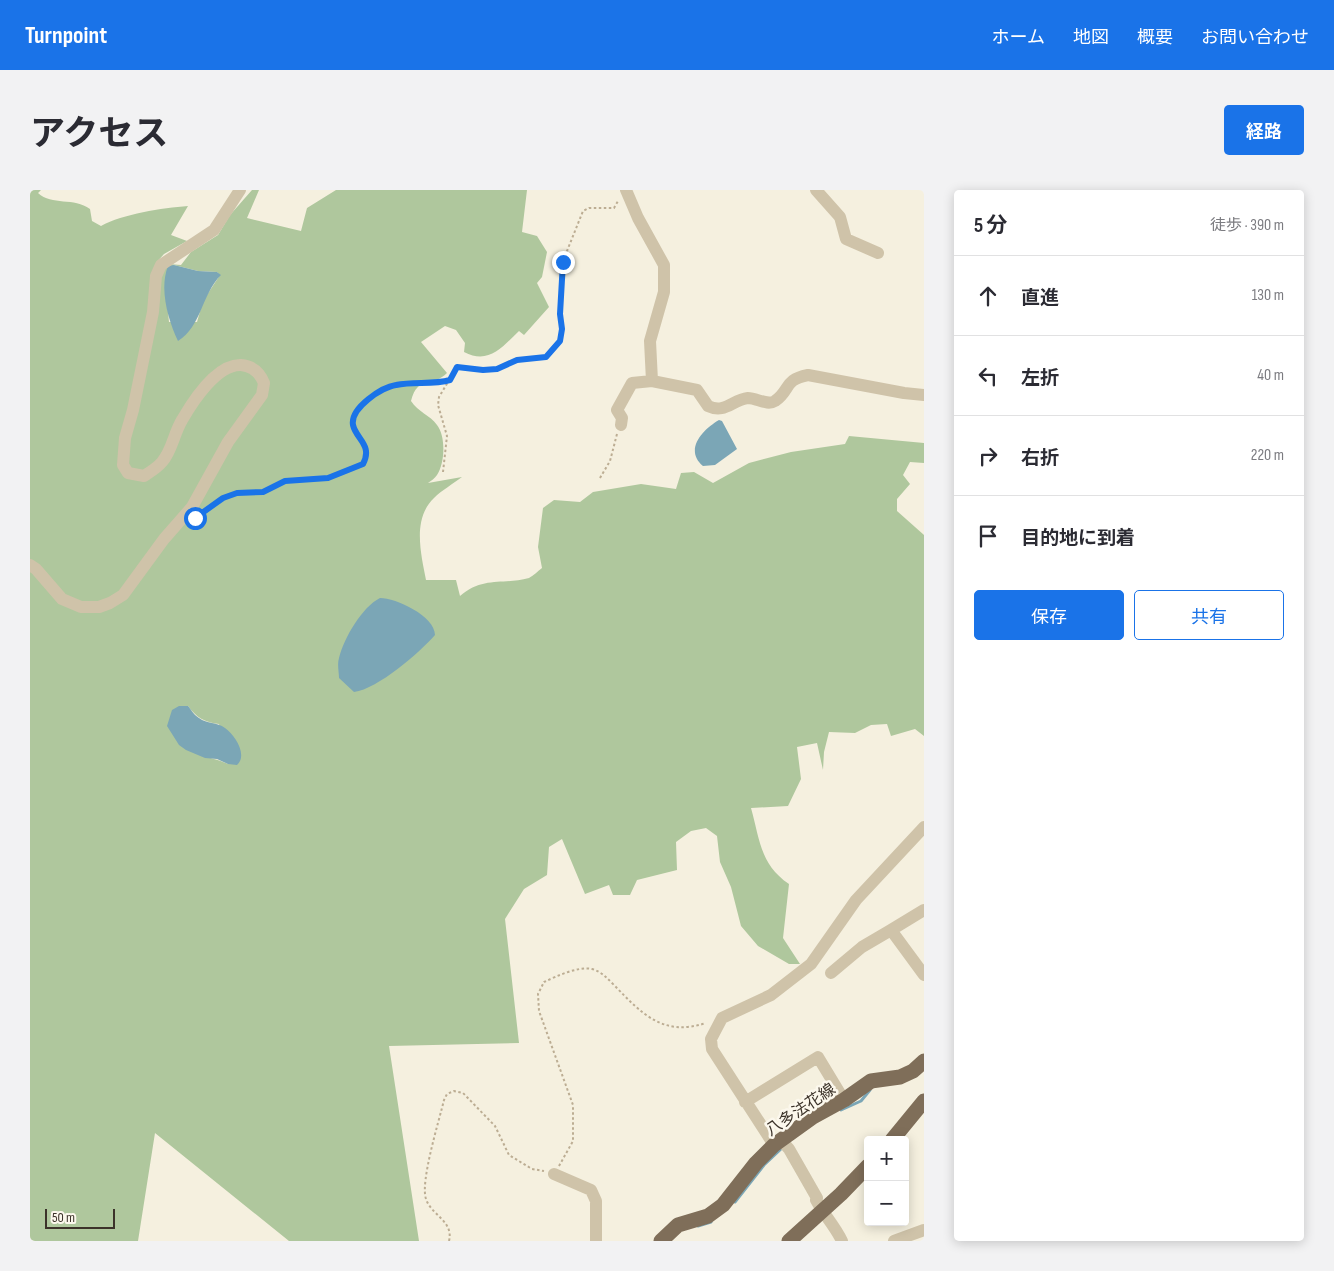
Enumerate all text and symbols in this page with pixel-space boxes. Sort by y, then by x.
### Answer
text: Turnpoint [25,21,107,50]
text: ホーム [992,27,1045,48]
text: 地図 [1073,27,1109,48]
text: 概要 [1137,27,1173,48]
text: お問い合わせ [1201,27,1309,48]
button: 経路 [1224,105,1304,155]
text: アクセス [30,113,168,156]
text: 5 分 [974,213,1008,238]
text: 徒歩 · 390 m [1210,216,1284,235]
route end [552,251,575,274]
icon: ahead [974,282,1002,310]
text: 130 m [1252,286,1284,305]
text: 直進 [1021,287,1059,310]
icon: left [974,362,1002,390]
text: 40 m [1257,366,1284,385]
text: 左折 [1021,367,1059,390]
icon: right [974,442,1002,470]
text: 220 m [1251,446,1284,465]
text: 右折 [1021,447,1059,470]
route start [184,507,207,530]
icon: arrive [974,522,1002,550]
text: 目的地に到着 [1021,527,1135,550]
button: 保存 [974,590,1124,640]
button: 共有 [1134,590,1284,640]
street label: 八多法花線 [762,1080,839,1140]
map controls [864,1136,909,1226]
button: + [864,1136,909,1181]
button: − [864,1181,909,1226]
scale bar [45,1206,115,1229]
text: 50 m [52,1209,75,1226]

